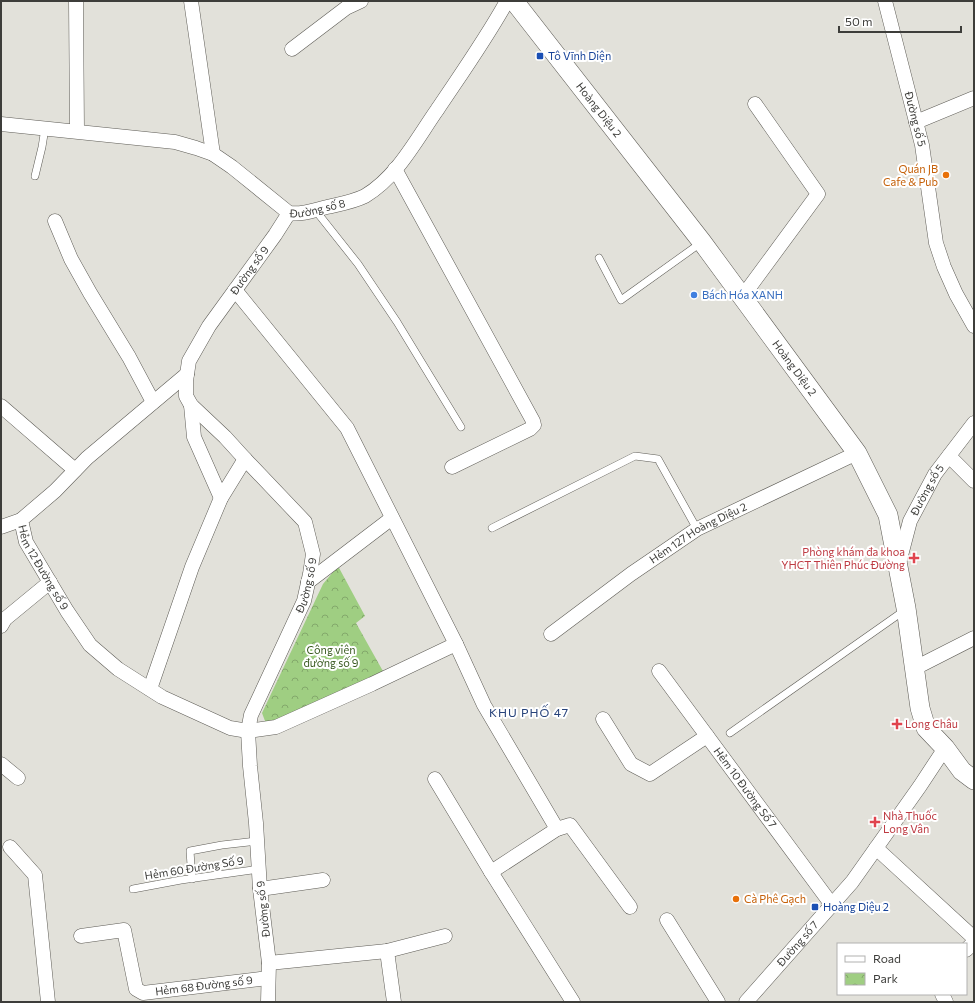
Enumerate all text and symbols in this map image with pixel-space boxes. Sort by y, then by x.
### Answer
scale bar [839,8,961,34]
text: 50 m [845,14,873,28]
place label: Tô Vĩnh Diện [548,49,611,62]
marker: Tô Vĩnh Diện [535,51,545,61]
street label: Hoàng Diệu 2 [574,79,625,140]
street label: Đường số 5 [902,89,929,148]
place label: Quán JB Cafe & Pub [883,162,938,188]
marker: Quán JB Cafe & Pub [941,170,951,180]
street label: Đường số 8 [288,196,347,220]
street label: Đường số 9 [226,243,271,298]
place label: Bách Hóa XANH [702,288,783,301]
marker: Bách Hóa XANH [689,290,699,300]
street label: Hoàng Diệu 2 [770,337,820,398]
street label: Đường số 5 [907,461,946,518]
street label: Hẻm 127 Hoàng Diệu 2 [647,499,749,566]
street label: Hẻm 12 Đường số 9 [16,523,72,612]
place label: Phòng khám đa khoa YHCT Thiên Phúc Đường [781,545,905,571]
marker: Phòng khám đa khoa YHCT Thiên Phúc Đường [908,552,920,564]
street label: Đường số 9 [292,556,318,616]
park label: Công viên đường số 9 [303,643,359,669]
district label: KHU PHỐ 47 [489,704,569,719]
place label: Long Châu [905,717,958,730]
marker: Long Châu [892,719,902,729]
street label: Hẻm 10 Đường Số 7 [711,744,780,830]
place label: Nhà Thuốc Long Vân [883,809,937,835]
marker: Nhà Thuốc Long Vân [870,817,880,827]
street label: Hẻm 60 Đường Số 9 [144,853,245,882]
street label: Đường số 9 [253,880,272,939]
place label: Cà Phê Gạch [744,892,806,905]
marker: Cà Phê Gạch [731,894,741,904]
place label: Hoàng Diệu 2 [823,900,889,913]
marker: Hoàng Diệu 2 [810,902,820,912]
street label: Đường số 7 [773,918,821,969]
legend [837,943,967,995]
text: Road [873,951,901,965]
text: Park [873,971,899,985]
street label: Hẻm 68 Đường số 9 [154,973,254,997]

